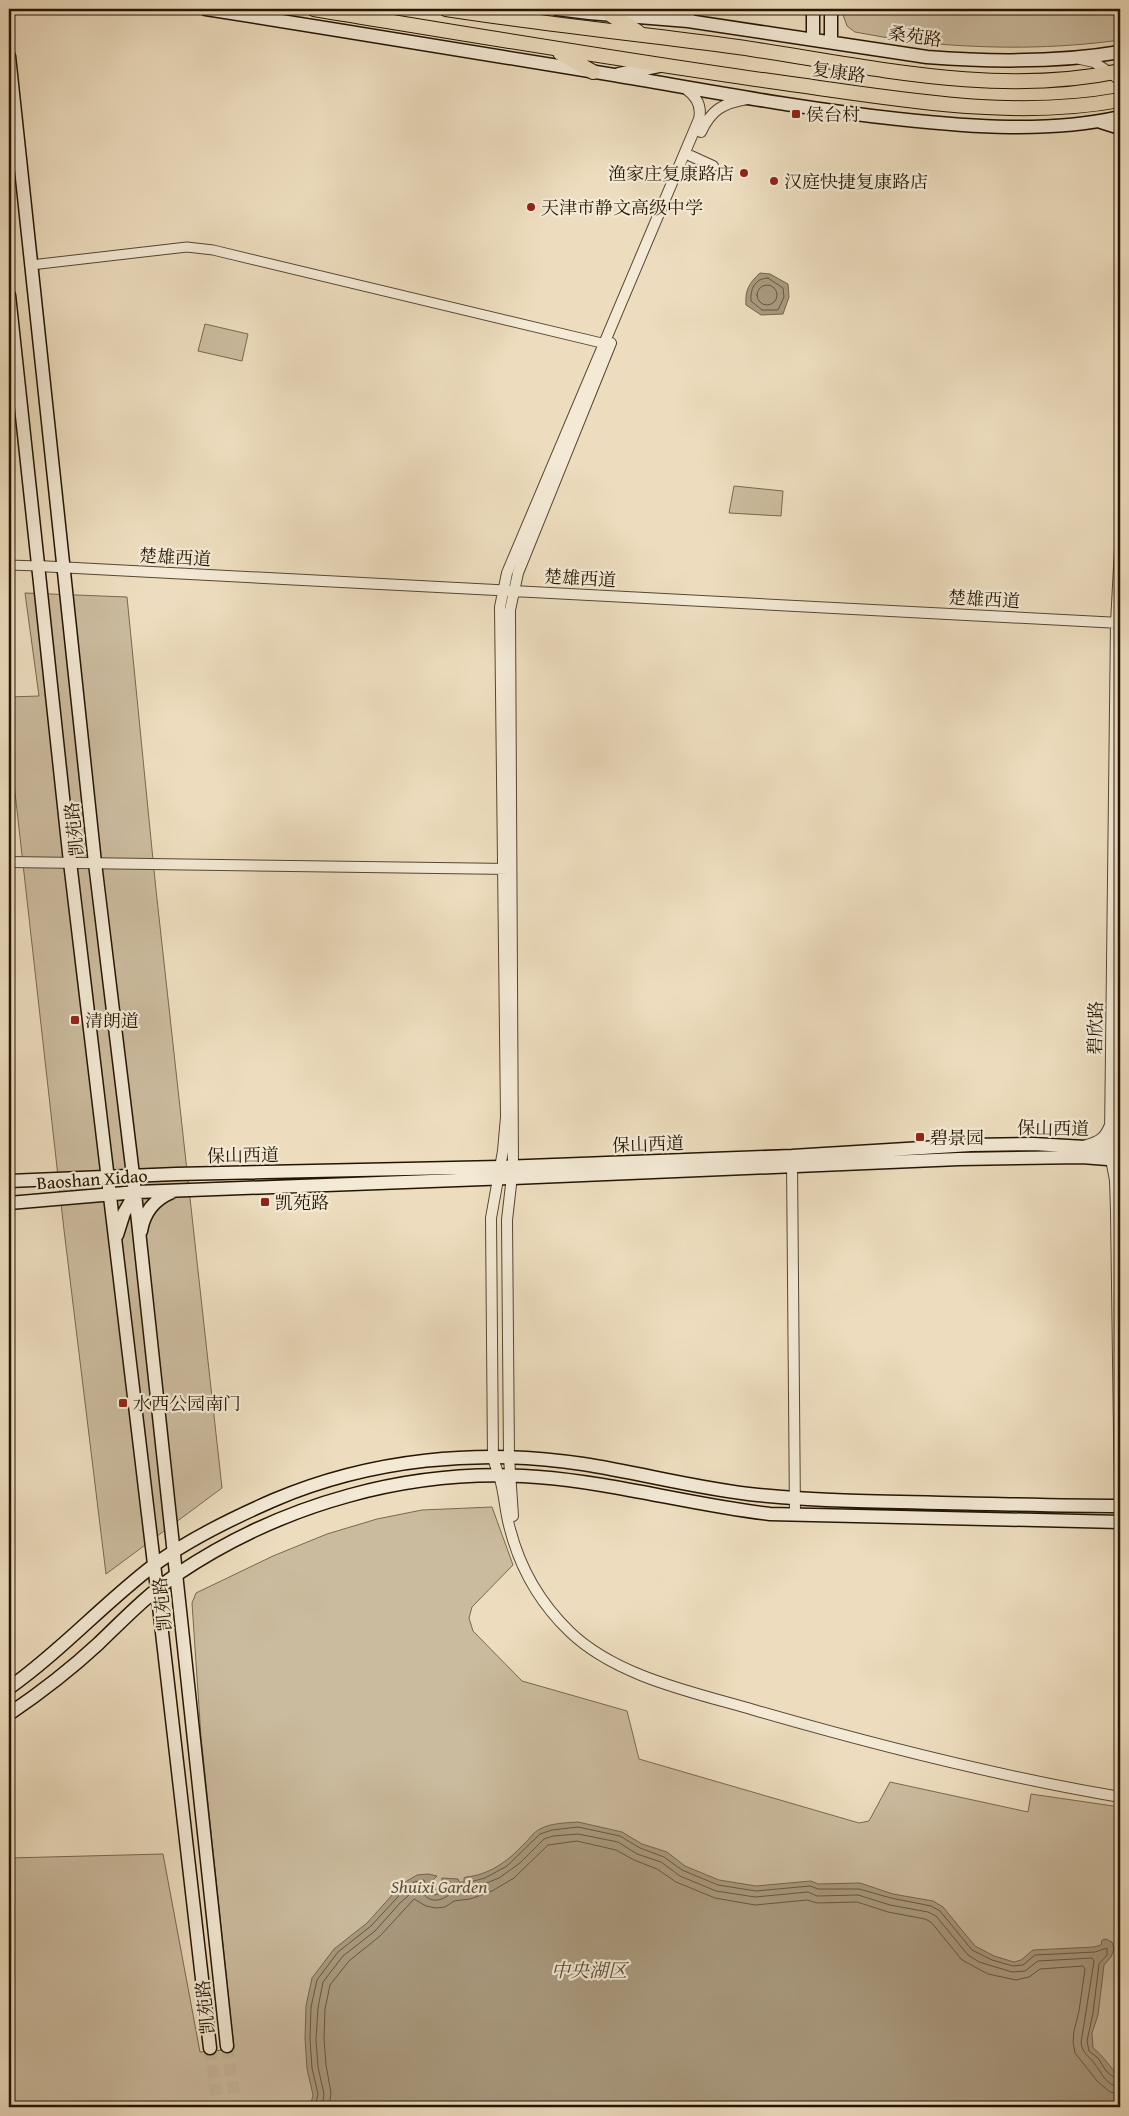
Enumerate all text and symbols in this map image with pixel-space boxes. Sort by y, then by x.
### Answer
street label: 桑苑路 [886,19,944,53]
street label: 复康路 [810,55,868,89]
place label: 侯台村 [806,101,860,128]
marker: 侯台村 [790,108,802,120]
place label: 渔家庄复康路店 [608,160,734,187]
marker: 渔家庄复康路店 [738,167,750,179]
place label: 汉庭快捷复康路店 [784,168,928,195]
marker: 汉庭快捷复康路店 [768,175,780,187]
place label: 天津市静文高级中学 [541,194,703,221]
marker: 天津市静文高级中学 [525,201,537,213]
street label: 楚雄西道 [138,542,212,572]
street label: 楚雄西道 [543,563,617,593]
street label: 楚雄西道 [947,584,1021,614]
street label: 凯苑路 [58,801,90,857]
street label: 碧欣路 [1081,1001,1109,1055]
place label: 清朗道 [85,1007,139,1034]
marker: 清朗道 [69,1014,81,1026]
street label: 保山西道 [1017,1114,1089,1142]
place label: 碧景园 [930,1124,984,1151]
street label: 保山西道 [612,1129,684,1159]
marker: 碧景园 [914,1131,926,1143]
street label: 保山西道 [207,1141,279,1169]
street label: Baoshan Xidao [36,1162,148,1196]
place label: 凯苑路 [275,1189,329,1216]
marker: 凯苑路 [259,1196,271,1208]
place label: 水西公园南门 [133,1390,241,1417]
marker: 水西公园南门 [117,1397,129,1409]
street label: 凯苑路 [146,1576,178,1632]
park label: Shuixi Garden [391,1873,487,1900]
water label: 中央湖区 [551,1956,630,1984]
street label: 凯苑路 [189,1979,221,2035]

